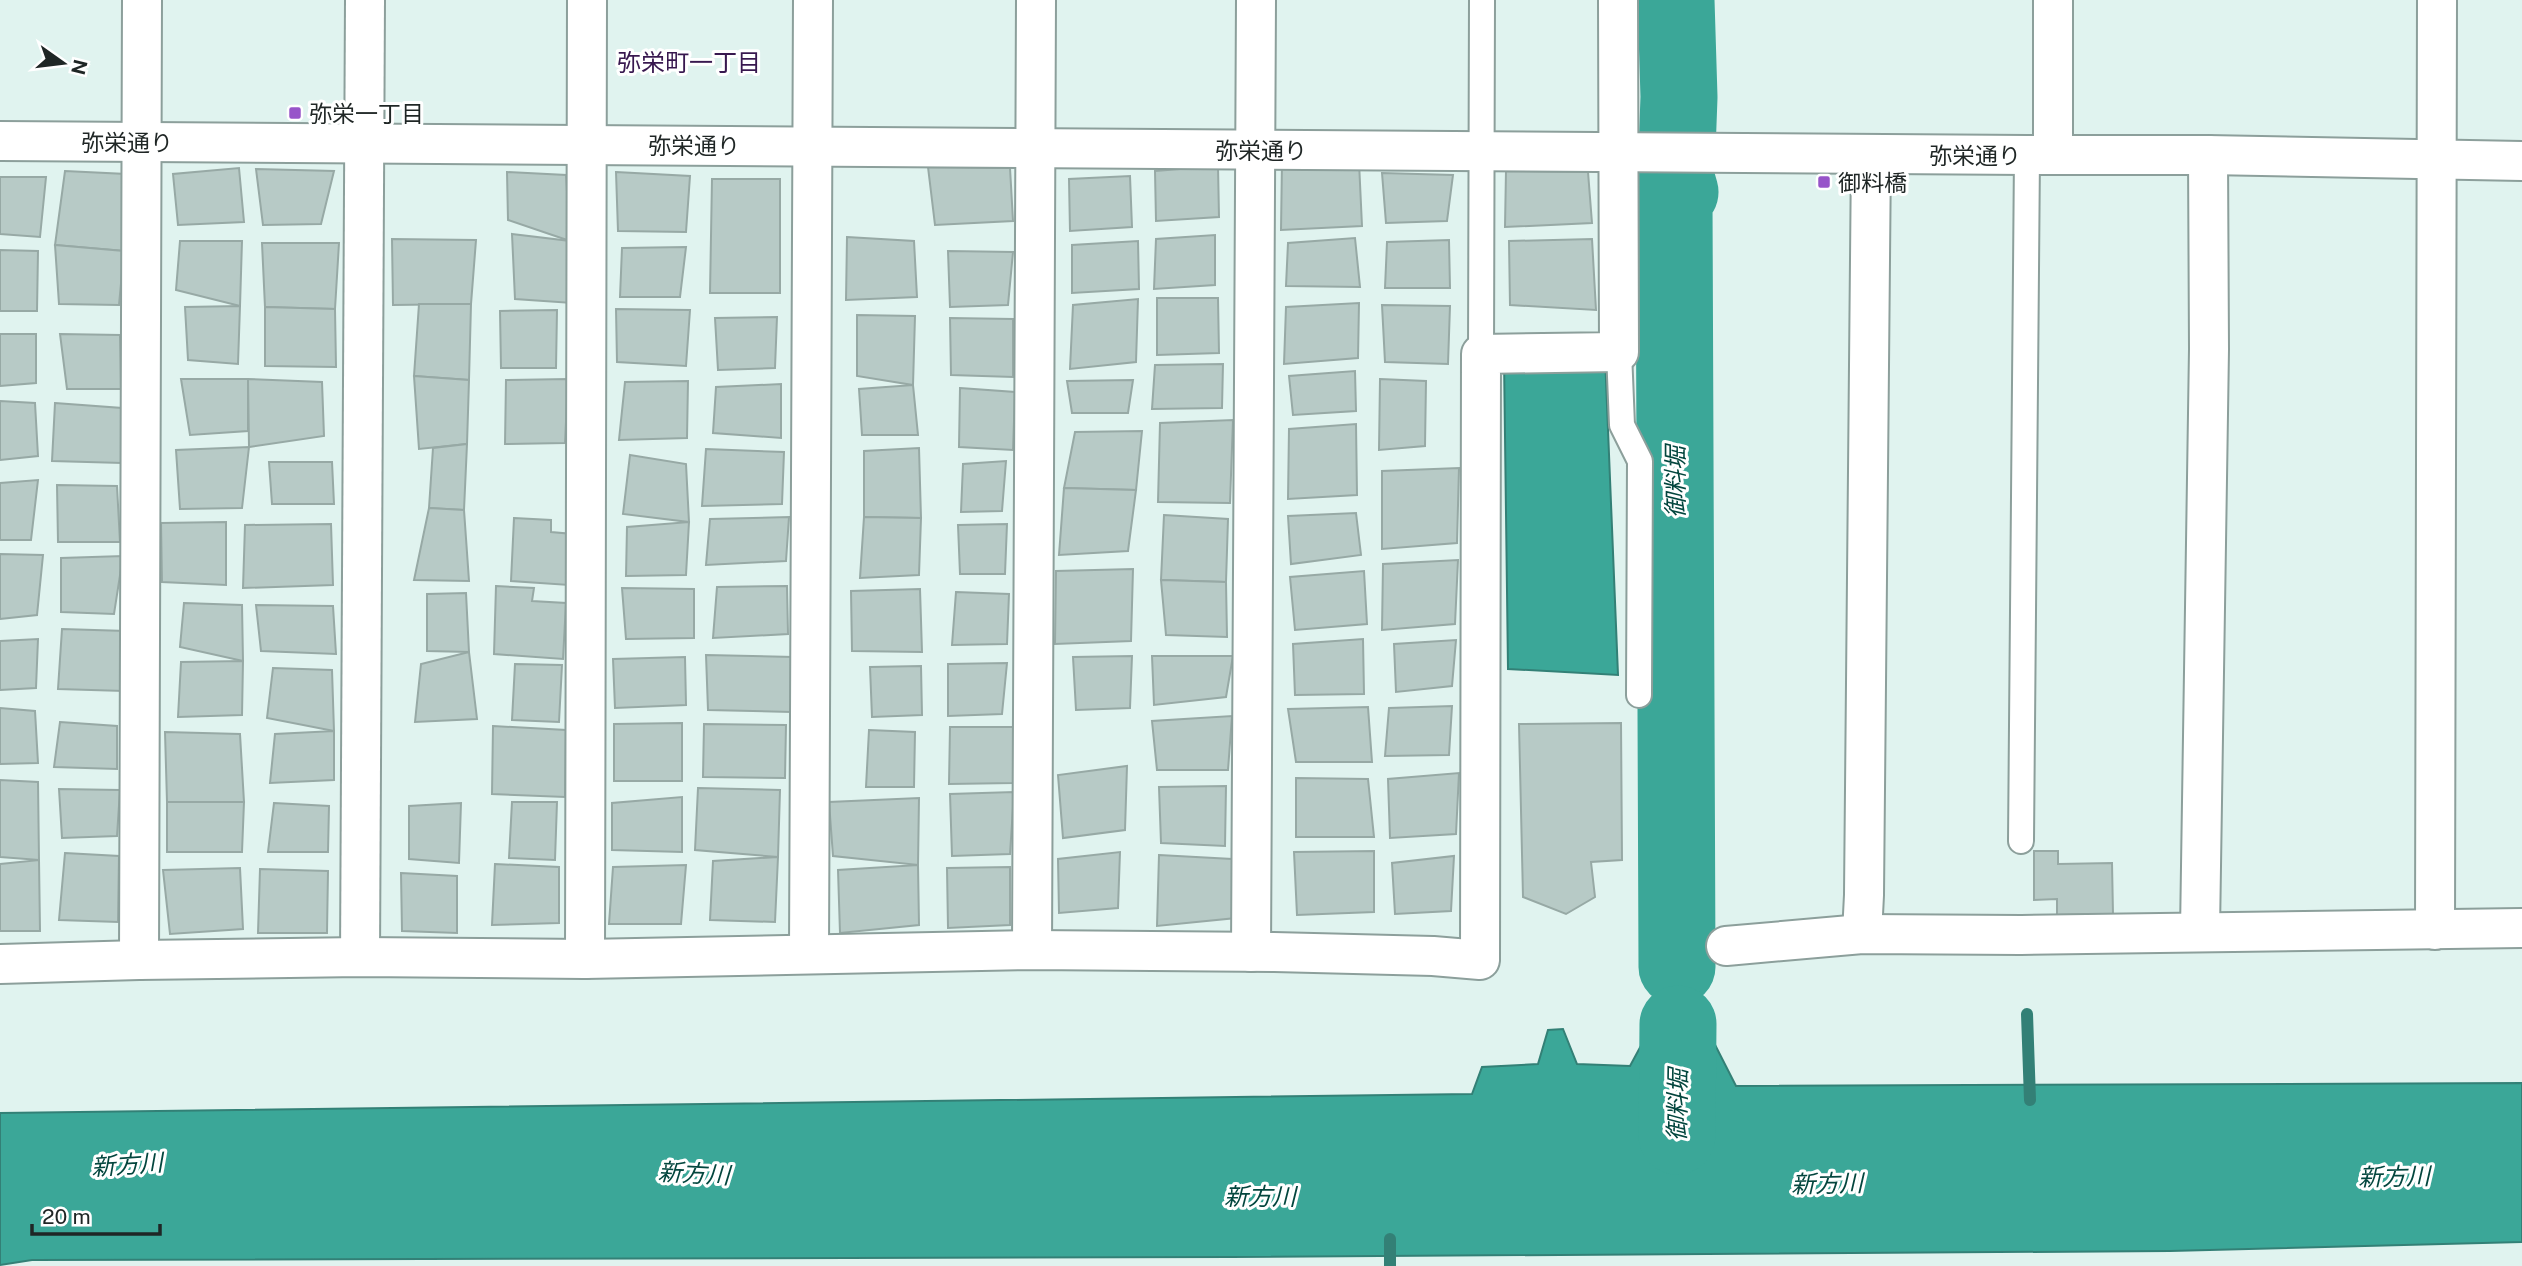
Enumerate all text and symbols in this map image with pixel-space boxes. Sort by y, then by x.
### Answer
north arrow [28,28,98,98]
district label: 弥栄町一丁目 [617,48,761,76]
text: N [67,57,92,77]
place label: 弥栄一丁目 [309,100,424,127]
marker: 弥栄一丁目 [287,105,303,121]
street label: 弥栄通り [81,129,173,156]
street label: 弥栄通り [648,132,740,159]
street label: 弥栄通り [1215,137,1307,164]
street label: 弥栄通り [1929,142,2021,169]
place label: 御料橋 [1838,169,1907,196]
marker: 御料橋 [1816,174,1832,190]
water label: 御料堀 [1661,442,1689,518]
water label: 御料堀 [1662,1065,1692,1141]
water label: 新方川 [90,1147,167,1180]
water label: 新方川 [657,1157,734,1189]
water label: 新方川 [2358,1161,2433,1191]
water label: 新方川 [1791,1168,1866,1198]
water label: 新方川 [1224,1182,1299,1210]
scale bar [32,1192,159,1236]
text: 20 m [42,1204,91,1229]

